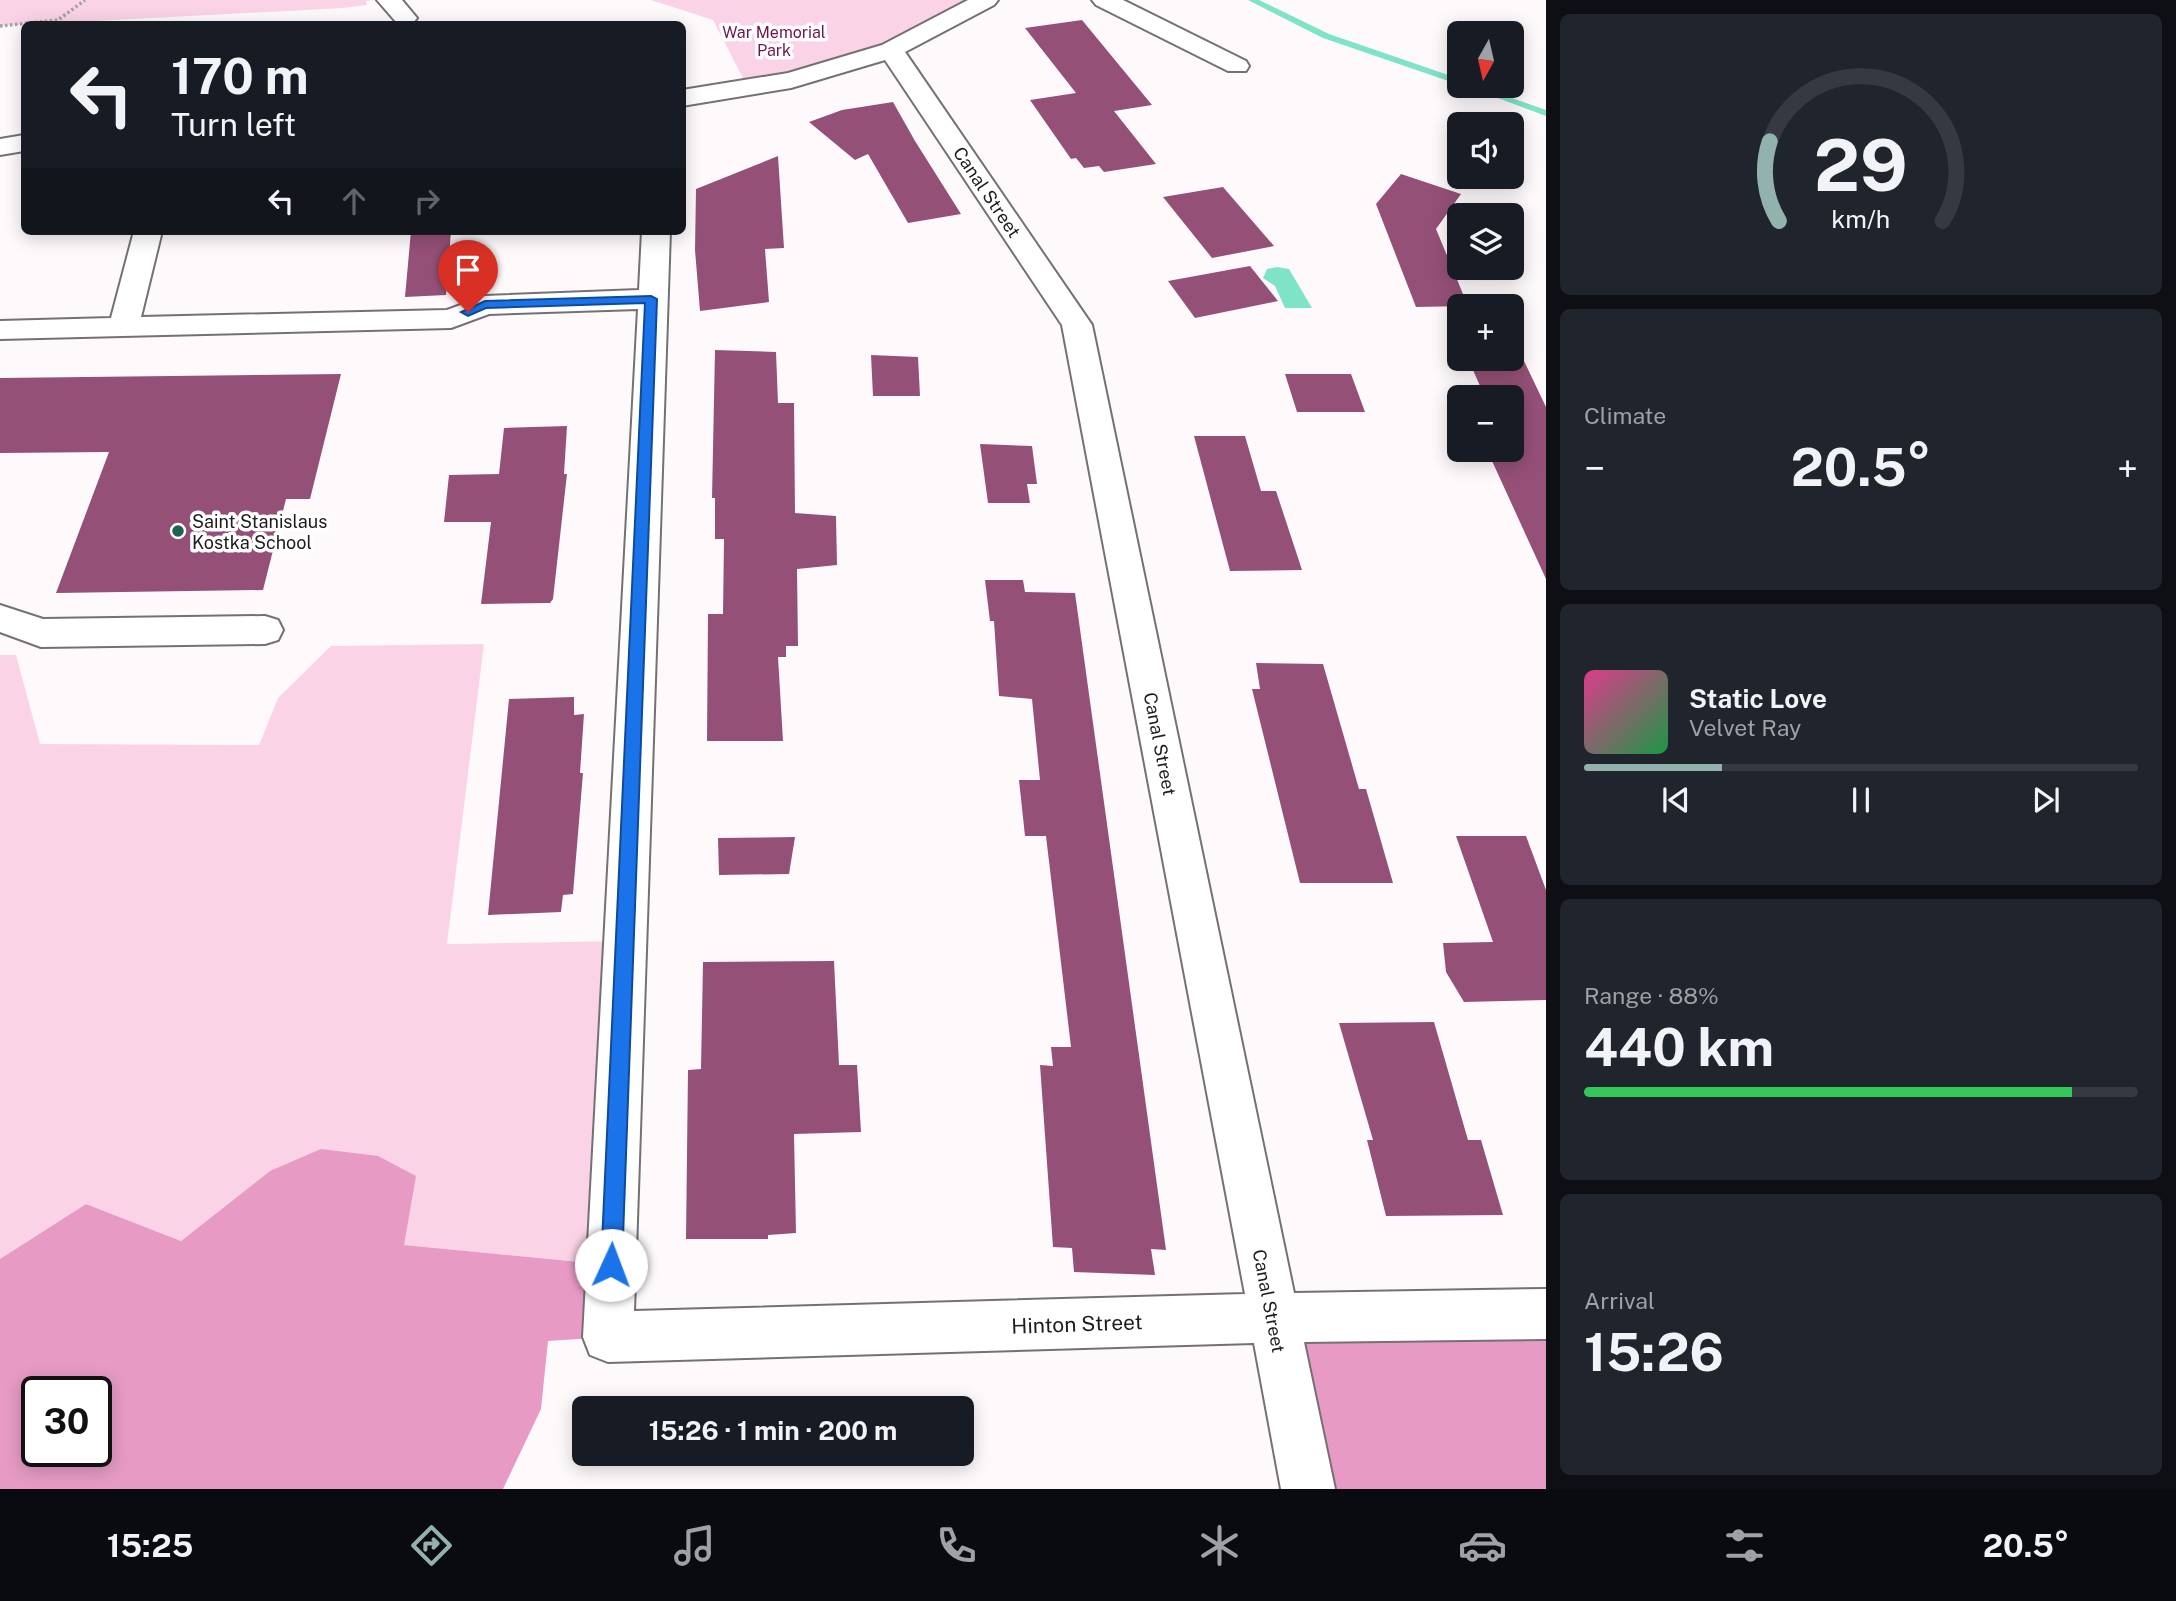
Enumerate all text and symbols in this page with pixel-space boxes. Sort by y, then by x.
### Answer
north arrow [1447,21,1524,98]
map controls [1447,21,1524,462]
park label: War Memorial Park [722,23,826,60]
text: 170 m [171,47,309,105]
icon: left [56,49,147,140]
text: Turn left [171,106,296,143]
button: sound [1447,112,1524,189]
text: 29 [1814,122,1908,207]
street label: Canal Street [949,143,1025,241]
icon: left [262,182,300,220]
icon: ahead [335,182,373,220]
icon: right [408,182,446,220]
button: layers [1447,203,1524,280]
text: km/h [1832,203,1890,233]
pin [438,240,498,312]
icon: arrive [449,251,487,289]
button: + [1447,294,1524,371]
button: − [1447,385,1524,462]
text: Climate [1584,402,1666,429]
text: 20.5° [1791,437,1931,498]
text: − [1584,446,1605,491]
text: + [2117,446,2138,491]
place label: Saint Stanislaus Kostka School [192,511,327,553]
marker: Saint Stanislaus Kostka School [170,523,186,539]
text: Static Love [1689,683,1827,714]
street label: Canal Street [1140,690,1180,798]
text: Velvet Ray [1689,714,1801,741]
icon: previous [1657,781,1695,819]
icon: pause [1842,781,1880,819]
icon: next [2027,781,2065,819]
text: Range · 88% [1584,982,1719,1009]
text: 440 km [1584,1017,1774,1078]
position arrow [574,1228,648,1302]
street label: Canal Street [1249,1247,1289,1355]
text: Arrival [1584,1287,1655,1314]
street label: Hinton Street [1011,1309,1143,1339]
text: 15:26 [1584,1322,1724,1383]
speed limit sign: 30 [21,1376,112,1467]
text: 15:26 · 1 min · 200 m [649,1415,897,1446]
icon: directions [407,1521,456,1570]
icon: music [670,1521,719,1570]
icon: phone [932,1521,981,1570]
icon: climate [1195,1521,1244,1570]
icon: car [1458,1521,1507,1570]
icon: filters [1720,1521,1769,1570]
text: 15:25 [107,1527,193,1564]
text: 20.5° [1983,1527,2069,1564]

